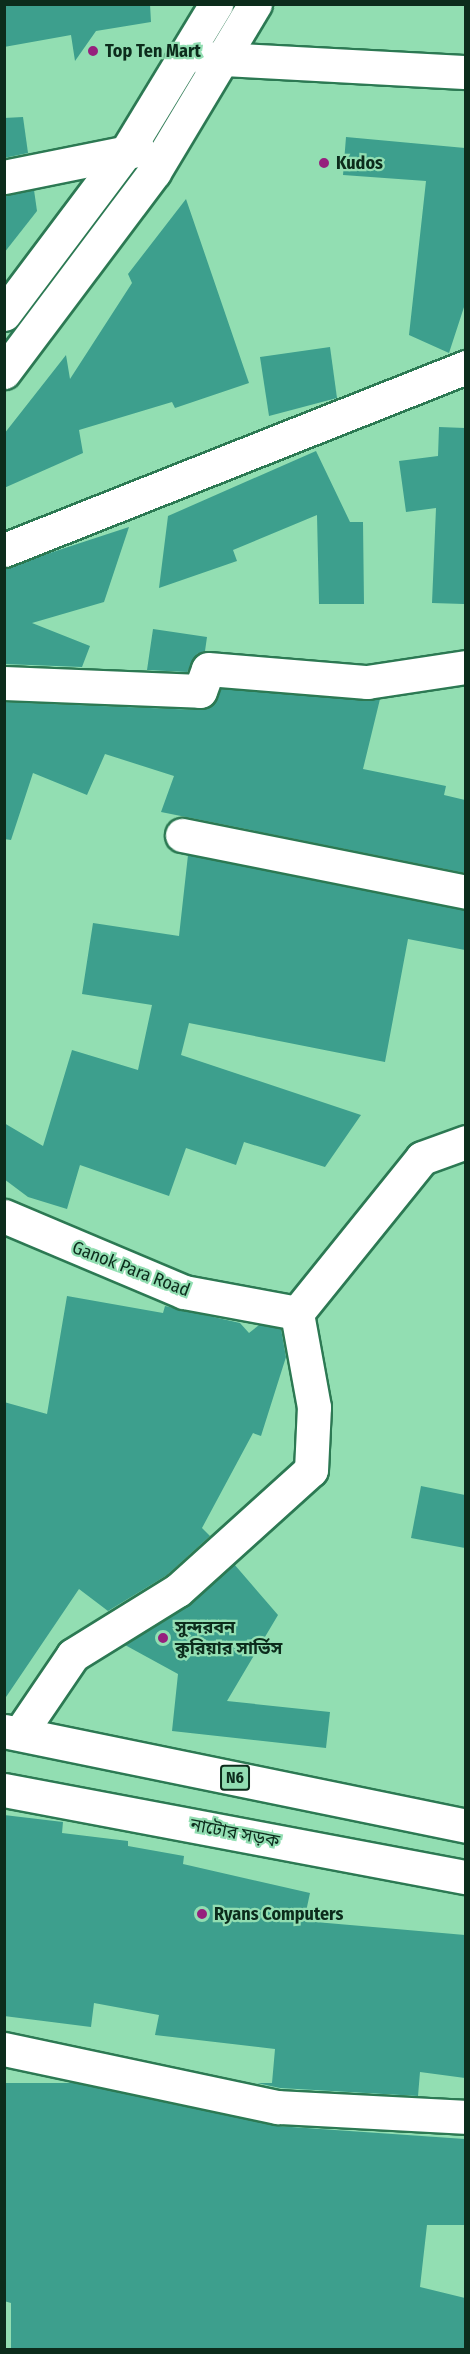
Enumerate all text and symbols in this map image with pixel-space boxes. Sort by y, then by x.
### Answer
place label: Top Ten Mart [105,40,201,62]
marker: Top Ten Mart [86,44,100,58]
place label: Kudos [336,152,383,174]
marker: Kudos [317,156,331,170]
street label: Ganok Para Road [69,1237,193,1301]
place label: সুন্দরবন কুরিয়ার সার্ভিস [175,1617,282,1660]
marker: সুন্দরবন কুরিয়ার সার্ভিস [156,1631,170,1645]
road number: N6 [220,1765,250,1791]
street label: নাটোর সড়ক [189,1814,281,1852]
place label: Ryans Computers [214,1903,343,1925]
marker: Ryans Computers [195,1907,209,1921]

